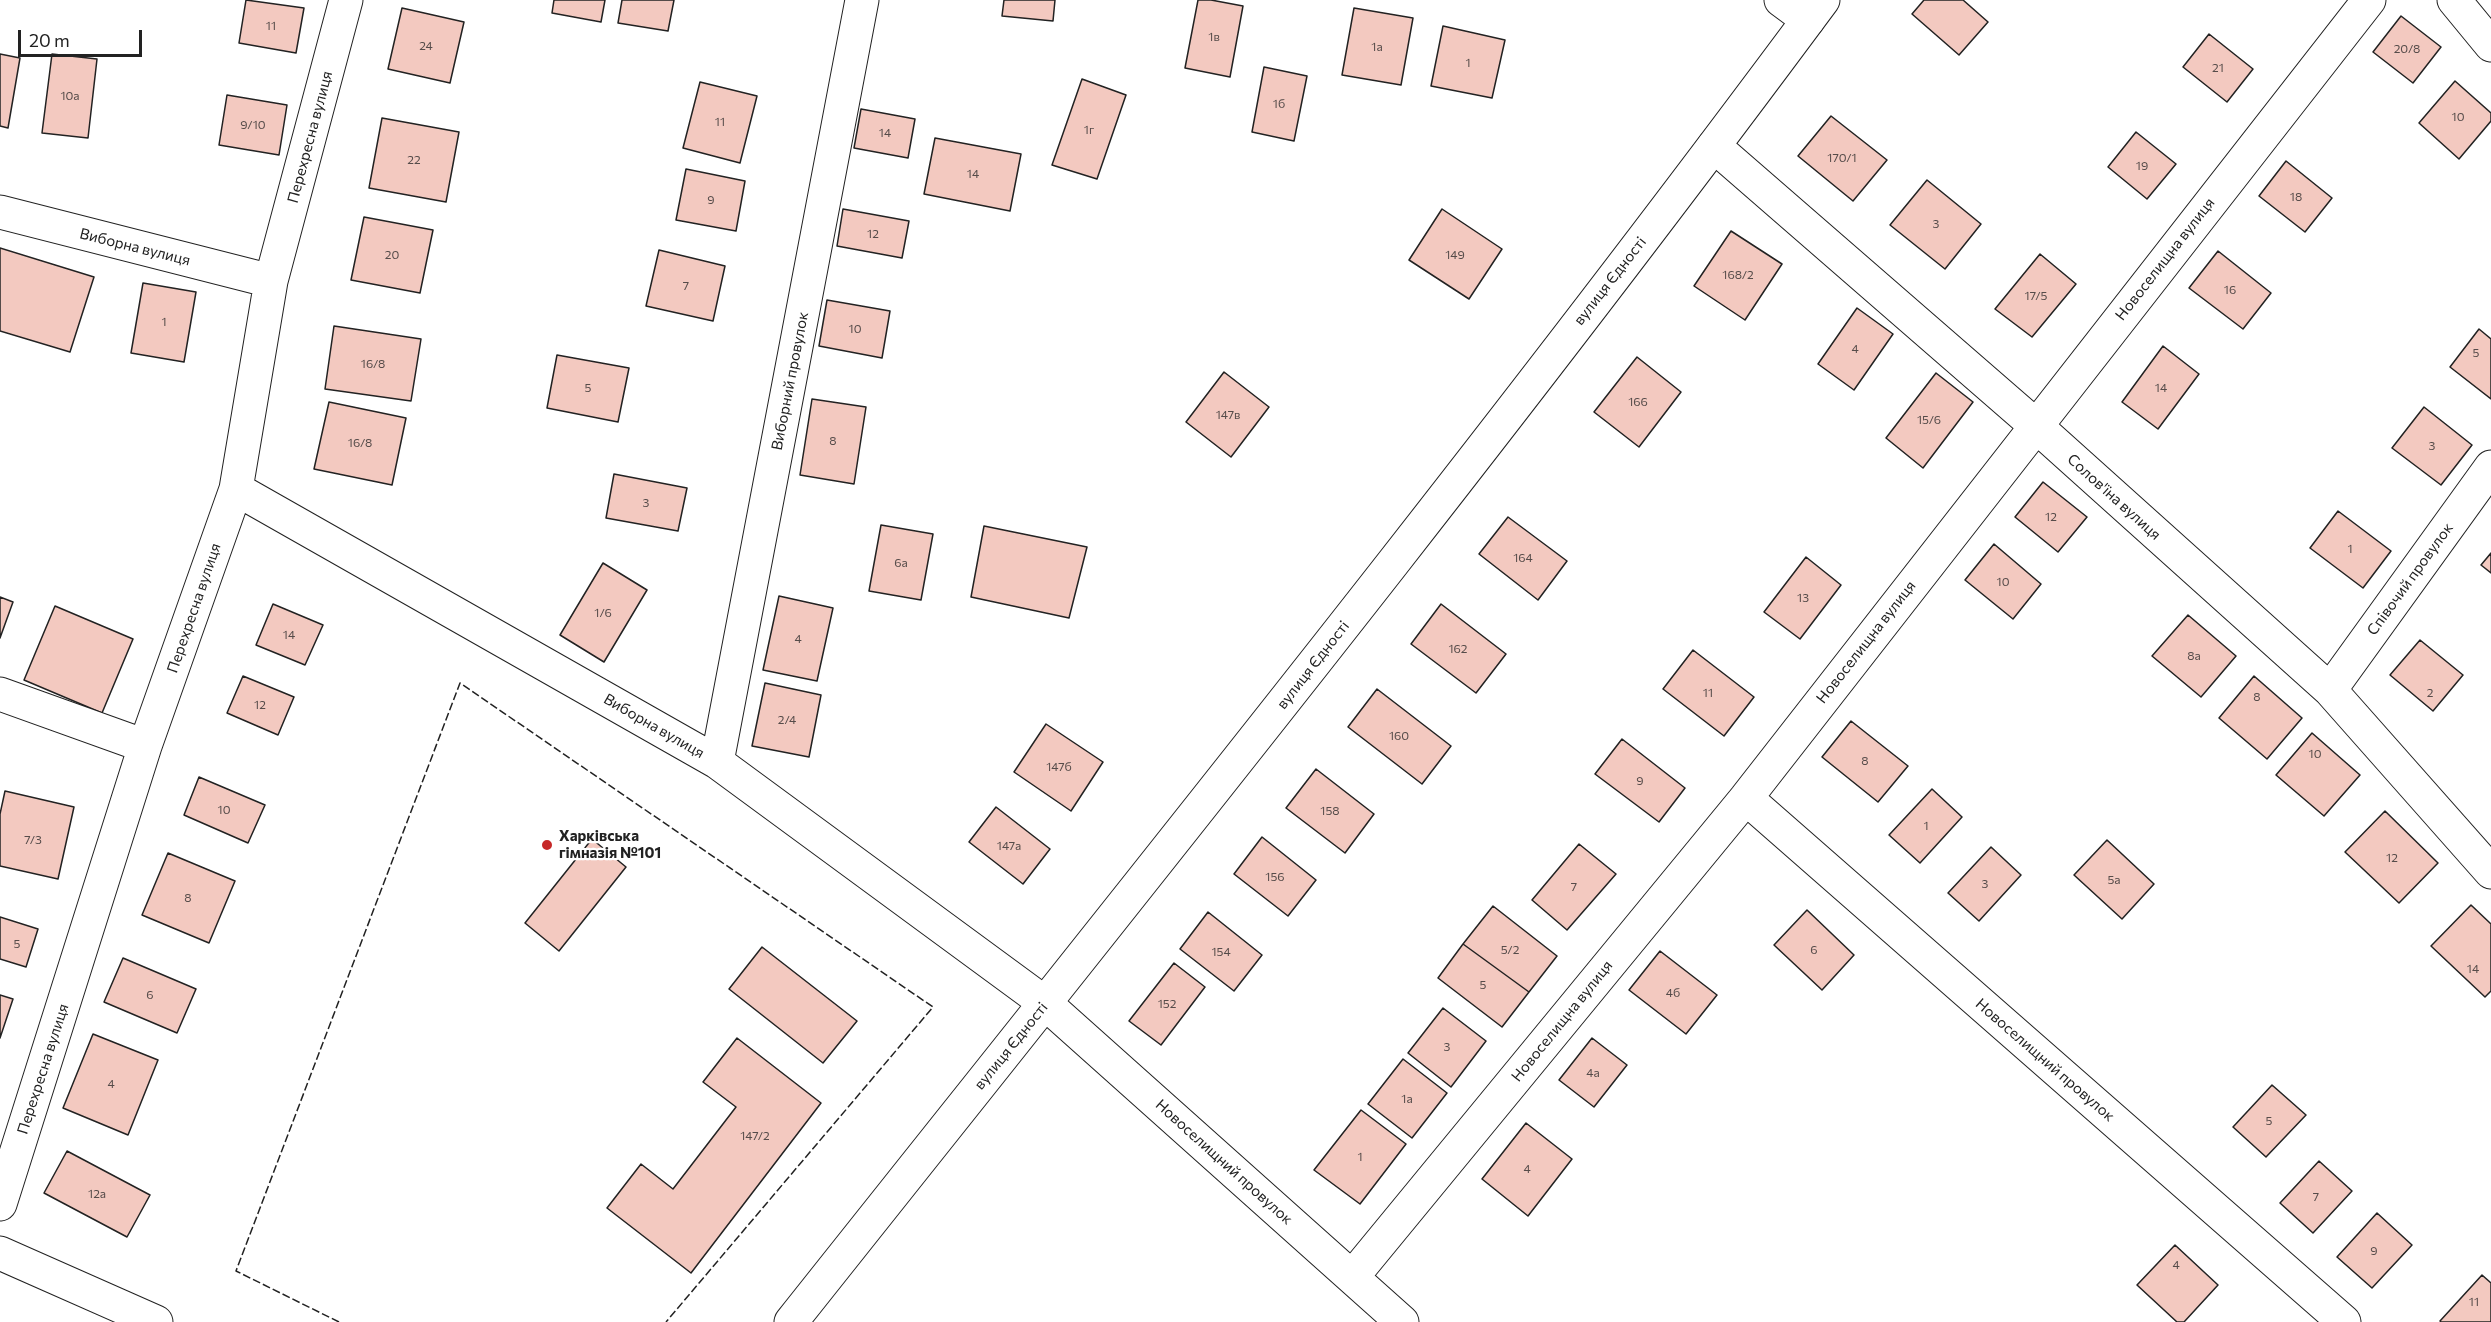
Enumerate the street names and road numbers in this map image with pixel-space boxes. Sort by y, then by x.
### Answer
street label: Перехресна вулиця [284,69,336,205]
street label: Новоселищна вулиця [2112,194,2218,324]
street label: Виборна вулиця [78,225,192,269]
street label: вулиця Єдності [1570,233,1650,329]
street label: Виборний провулок [768,310,812,452]
street label: Солов'їна вулиця [2063,450,2165,544]
street label: Співочий провулок [2363,519,2457,639]
street label: Перехресна вулиця [163,541,225,675]
street label: Новоселищна вулиця [1813,577,1919,707]
street label: вулиця Єдності [1273,617,1353,713]
street label: Виборна вулиця [600,690,708,762]
street label: Новоселищна вулиця [1508,957,1616,1085]
street label: Новоселищний провулок [1972,995,2118,1125]
street label: вулиця Єдності [970,999,1052,1093]
street label: Перехресна вулиця [13,1001,73,1137]
street label: Новоселищний провулок [1152,1096,1296,1228]

